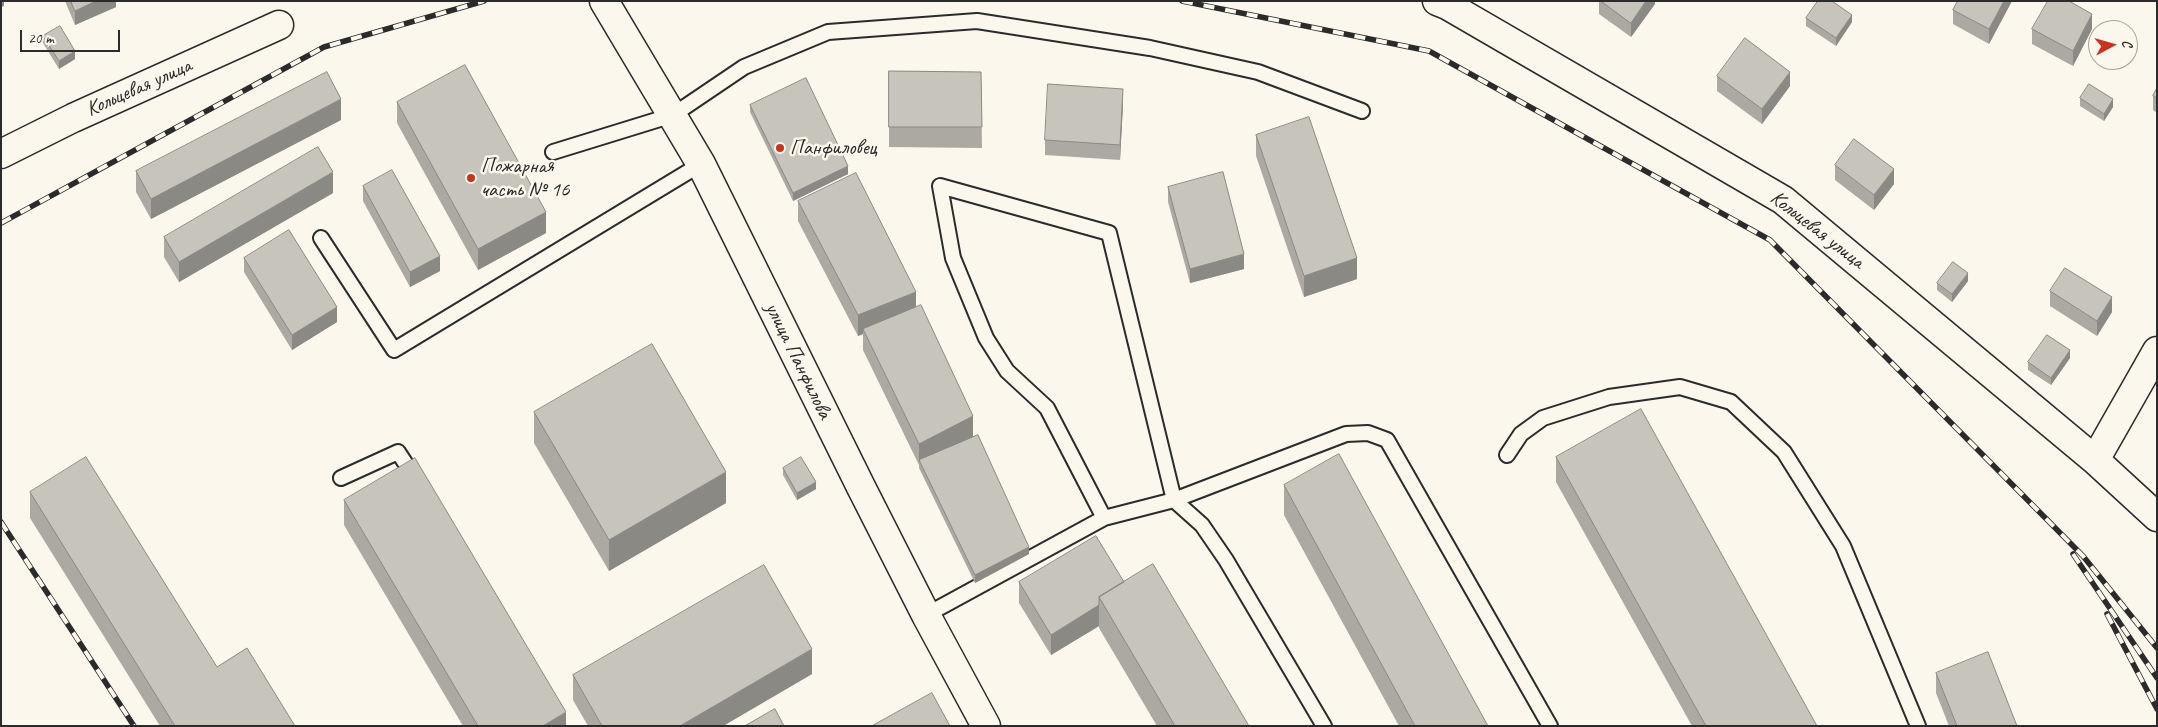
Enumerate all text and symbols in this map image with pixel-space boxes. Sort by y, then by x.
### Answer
scale bar [22,20,122,52]
north arrow [2088,20,2138,70]
text: 20 m [28,29,54,48]
text: С [2119,39,2136,48]
street label: Кольцевая улица [82,54,196,122]
place label: Панфиловец [790,135,876,161]
marker: Панфиловец [774,142,786,154]
place label: Пожарная часть № 16 [481,153,569,203]
marker: Пожарная часть № 16 [465,172,477,184]
street label: Кольцевая улица [1765,185,1869,275]
street label: улица Панфилова [759,299,837,423]

